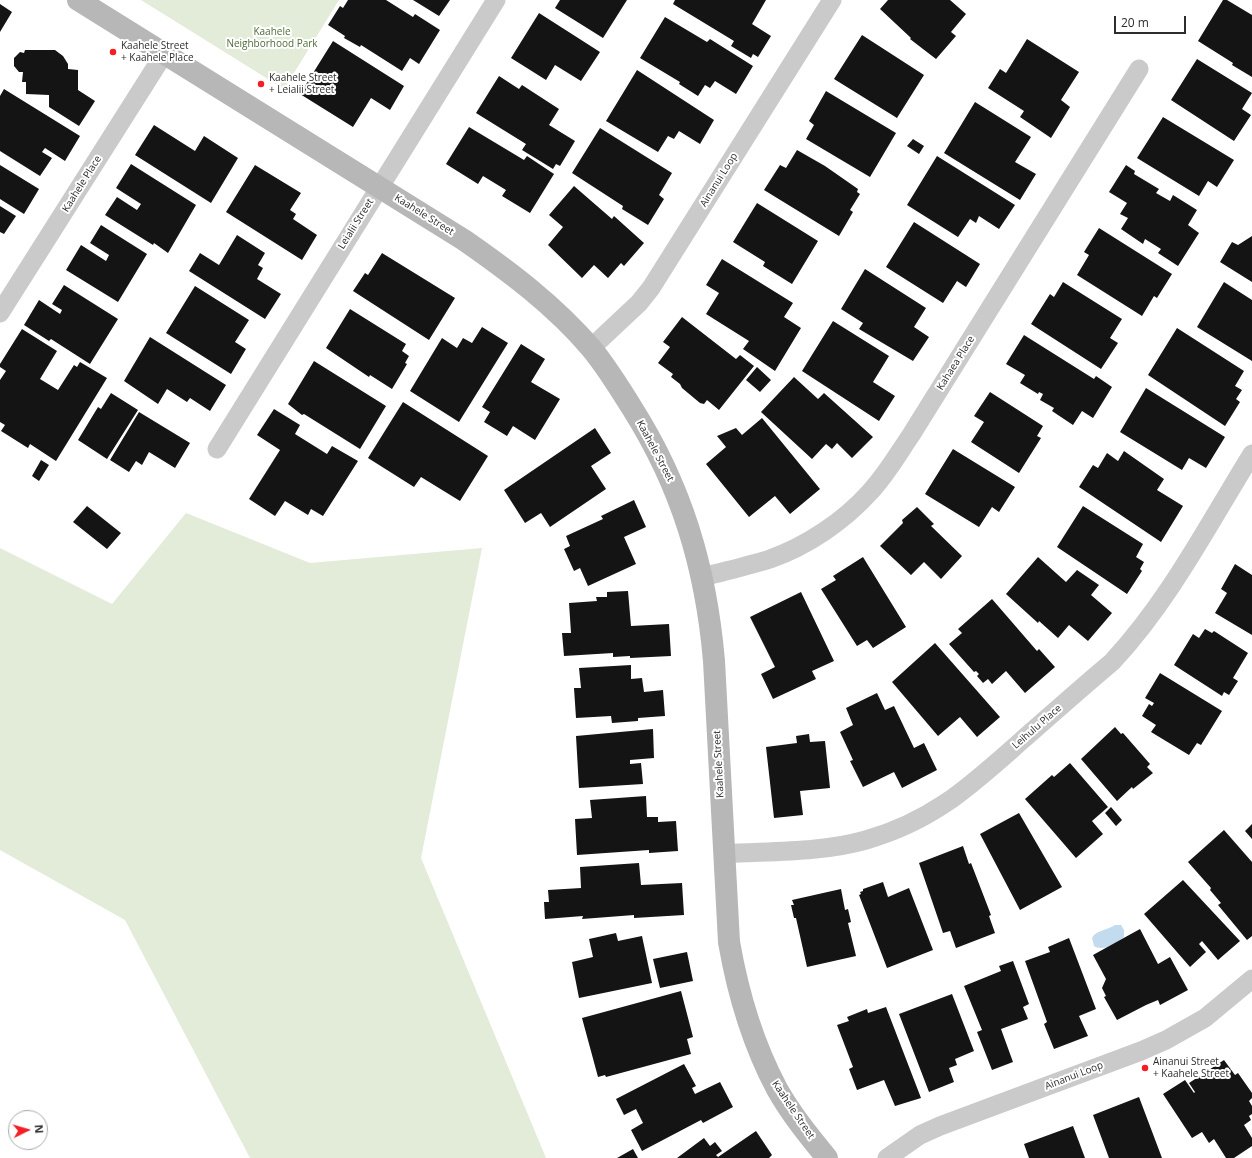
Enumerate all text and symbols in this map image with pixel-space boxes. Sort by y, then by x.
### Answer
scale bar [1116,8,1188,34]
text: 20 m [1121,14,1149,31]
park label: Kaahele Neighborhood Park [226,26,318,50]
place label: Kaahele Street + Kaahele Place [121,40,194,64]
marker: Kaahele Street + Kaahele Place [108,47,118,57]
place label: Kaahele Street + Leialii Street [269,72,337,96]
marker: Kaahele Street + Leialii Street [256,79,266,89]
street label: Ainanui Loop [698,151,740,209]
street label: Kaahele Place [60,154,104,214]
street label: Kaahele Street [392,192,456,238]
street label: Leialii Street [336,197,376,251]
street label: Kahaea Place [935,334,977,392]
street label: Kaahele Street [634,418,676,484]
street label: Leihulu Place [1010,702,1064,752]
street label: Kaahele Street [711,730,727,798]
place label: Ainanui Street + Kaahele Street [1153,1056,1229,1080]
street label: Ainanui Loop [1043,1059,1105,1093]
marker: Ainanui Street + Kaahele Street [1140,1063,1150,1073]
street label: Kaahele Street [769,1079,817,1141]
north arrow [8,1110,48,1150]
text: N [32,1124,47,1134]

